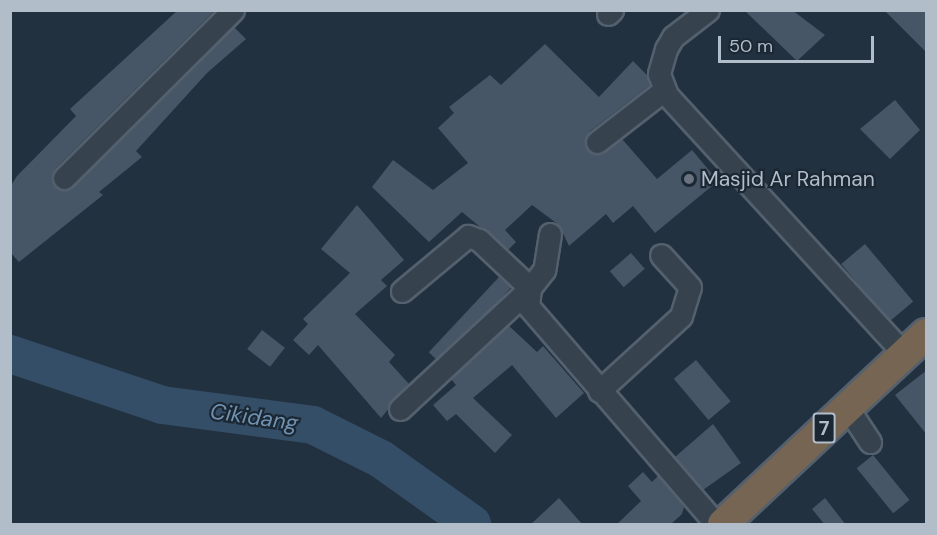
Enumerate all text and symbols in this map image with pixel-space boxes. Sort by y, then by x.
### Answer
scale bar [721,24,877,62]
text: 50 m [729,34,773,58]
place label: Masjid Ar Rahman [701,166,875,192]
marker: Masjid Ar Rahman [682,172,696,186]
water label: Cikidang [208,398,300,436]
road number: 7 [812,411,836,445]

